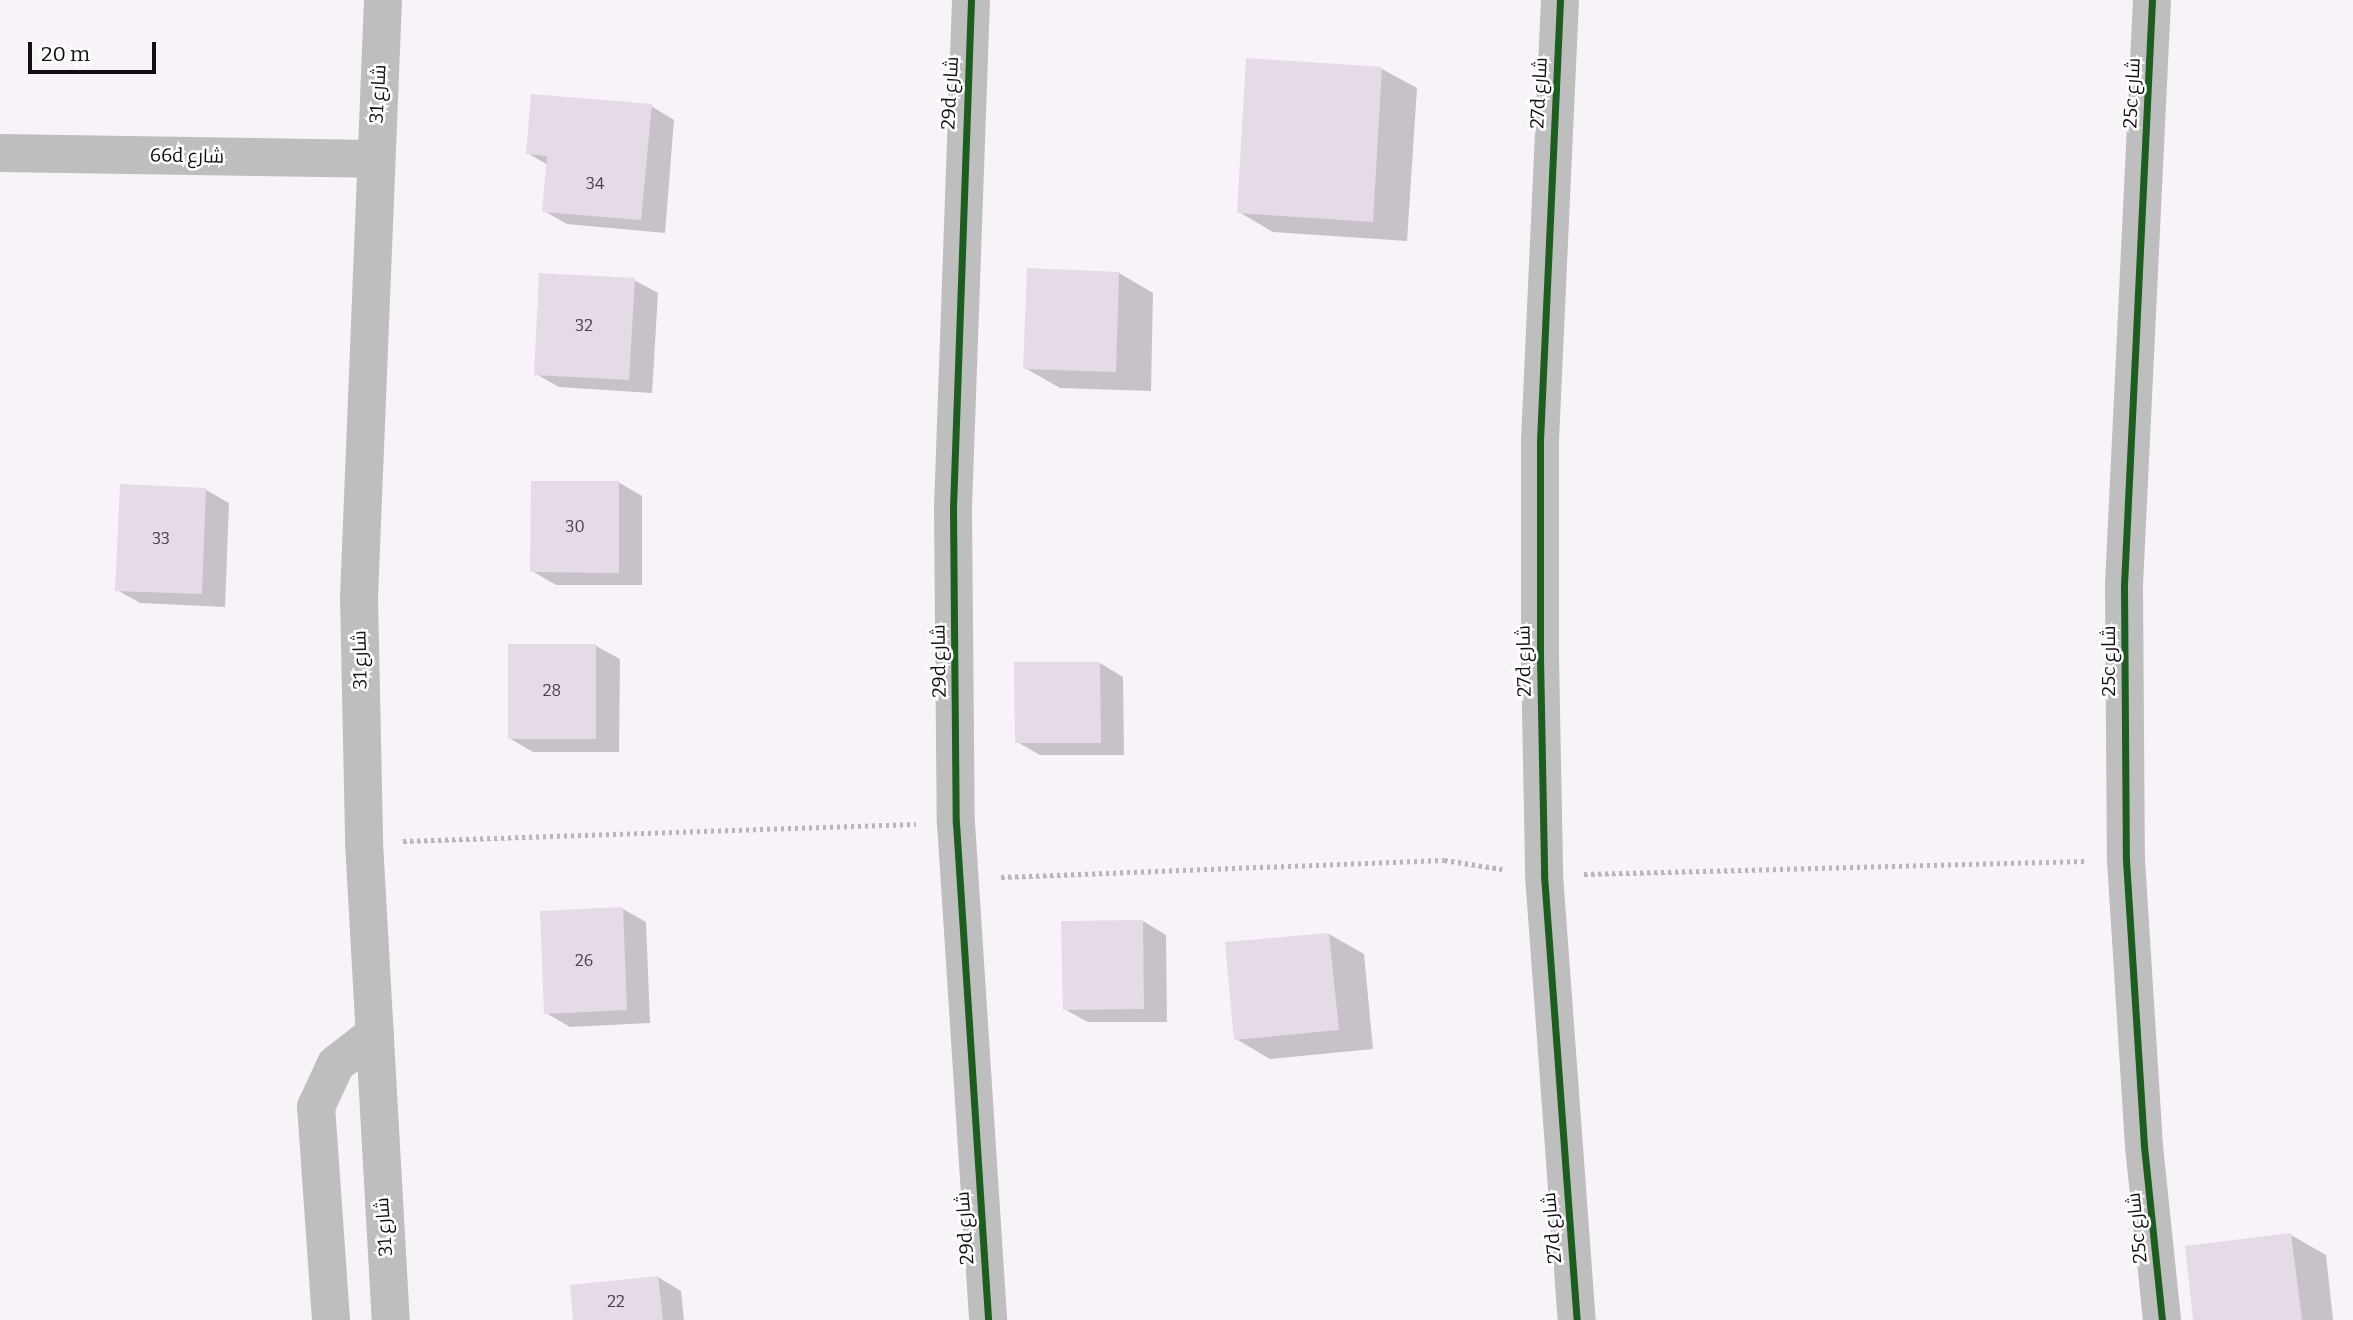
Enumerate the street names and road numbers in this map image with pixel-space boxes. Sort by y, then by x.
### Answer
street label: 29d شارع [937,56,963,130]
street label: 27d شارع [1526,57,1552,129]
street label: 25c شارع [2119,57,2145,129]
street label: شارع 31 [365,64,391,124]
street label: 66d شارع [150,144,224,168]
street label: 29d شارع [927,624,951,698]
street label: 27d شارع [1512,625,1536,697]
street label: 25c شارع [2098,626,2120,696]
street label: شارع 31 [348,630,372,690]
street label: 29d شارع [951,1191,979,1265]
street label: 27d شارع [1538,1191,1566,1265]
street label: 25c شارع [2122,1192,2152,1264]
street label: شارع 31 [371,1197,397,1257]

